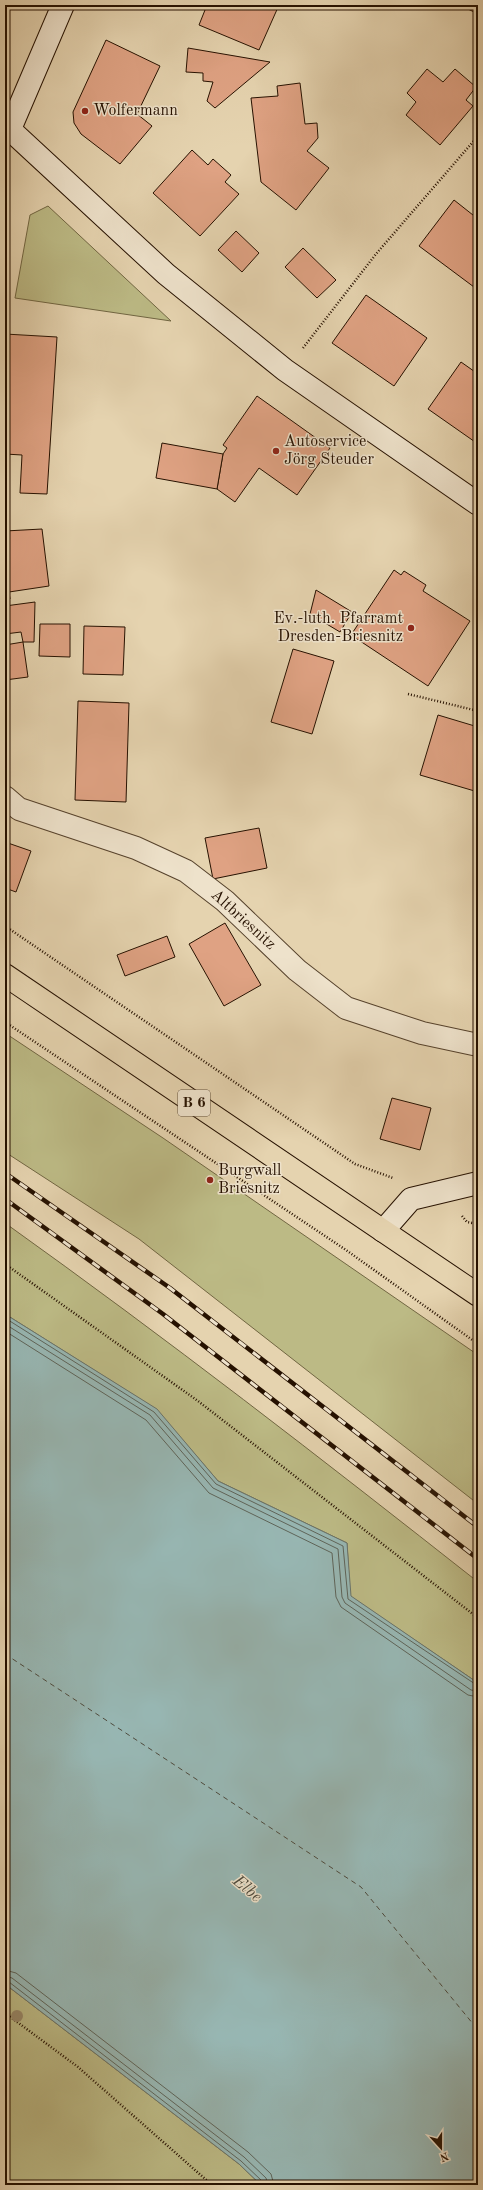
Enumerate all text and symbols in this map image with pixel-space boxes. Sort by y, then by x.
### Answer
place label: Wolfermann [93,103,178,119]
marker: Wolfermann [80,106,90,116]
place label: Autoservice Jörg Steuder [284,434,374,468]
marker: Autoservice Jörg Steuder [271,446,281,456]
place label: Ev.-luth. Pfarramt Dresden-Briesnitz [274,611,403,645]
marker: Ev.-luth. Pfarramt Dresden-Briesnitz [406,623,416,633]
street label: Altbriesnitz [208,887,278,953]
road number: B 6 [178,1090,210,1116]
place label: Burgwall Briesnitz [218,1163,281,1197]
marker: Burgwall Briesnitz [205,1175,215,1185]
water label: Elbe [229,1872,265,1906]
north arrow [421,2128,461,2168]
text: N [438,2149,450,2163]

